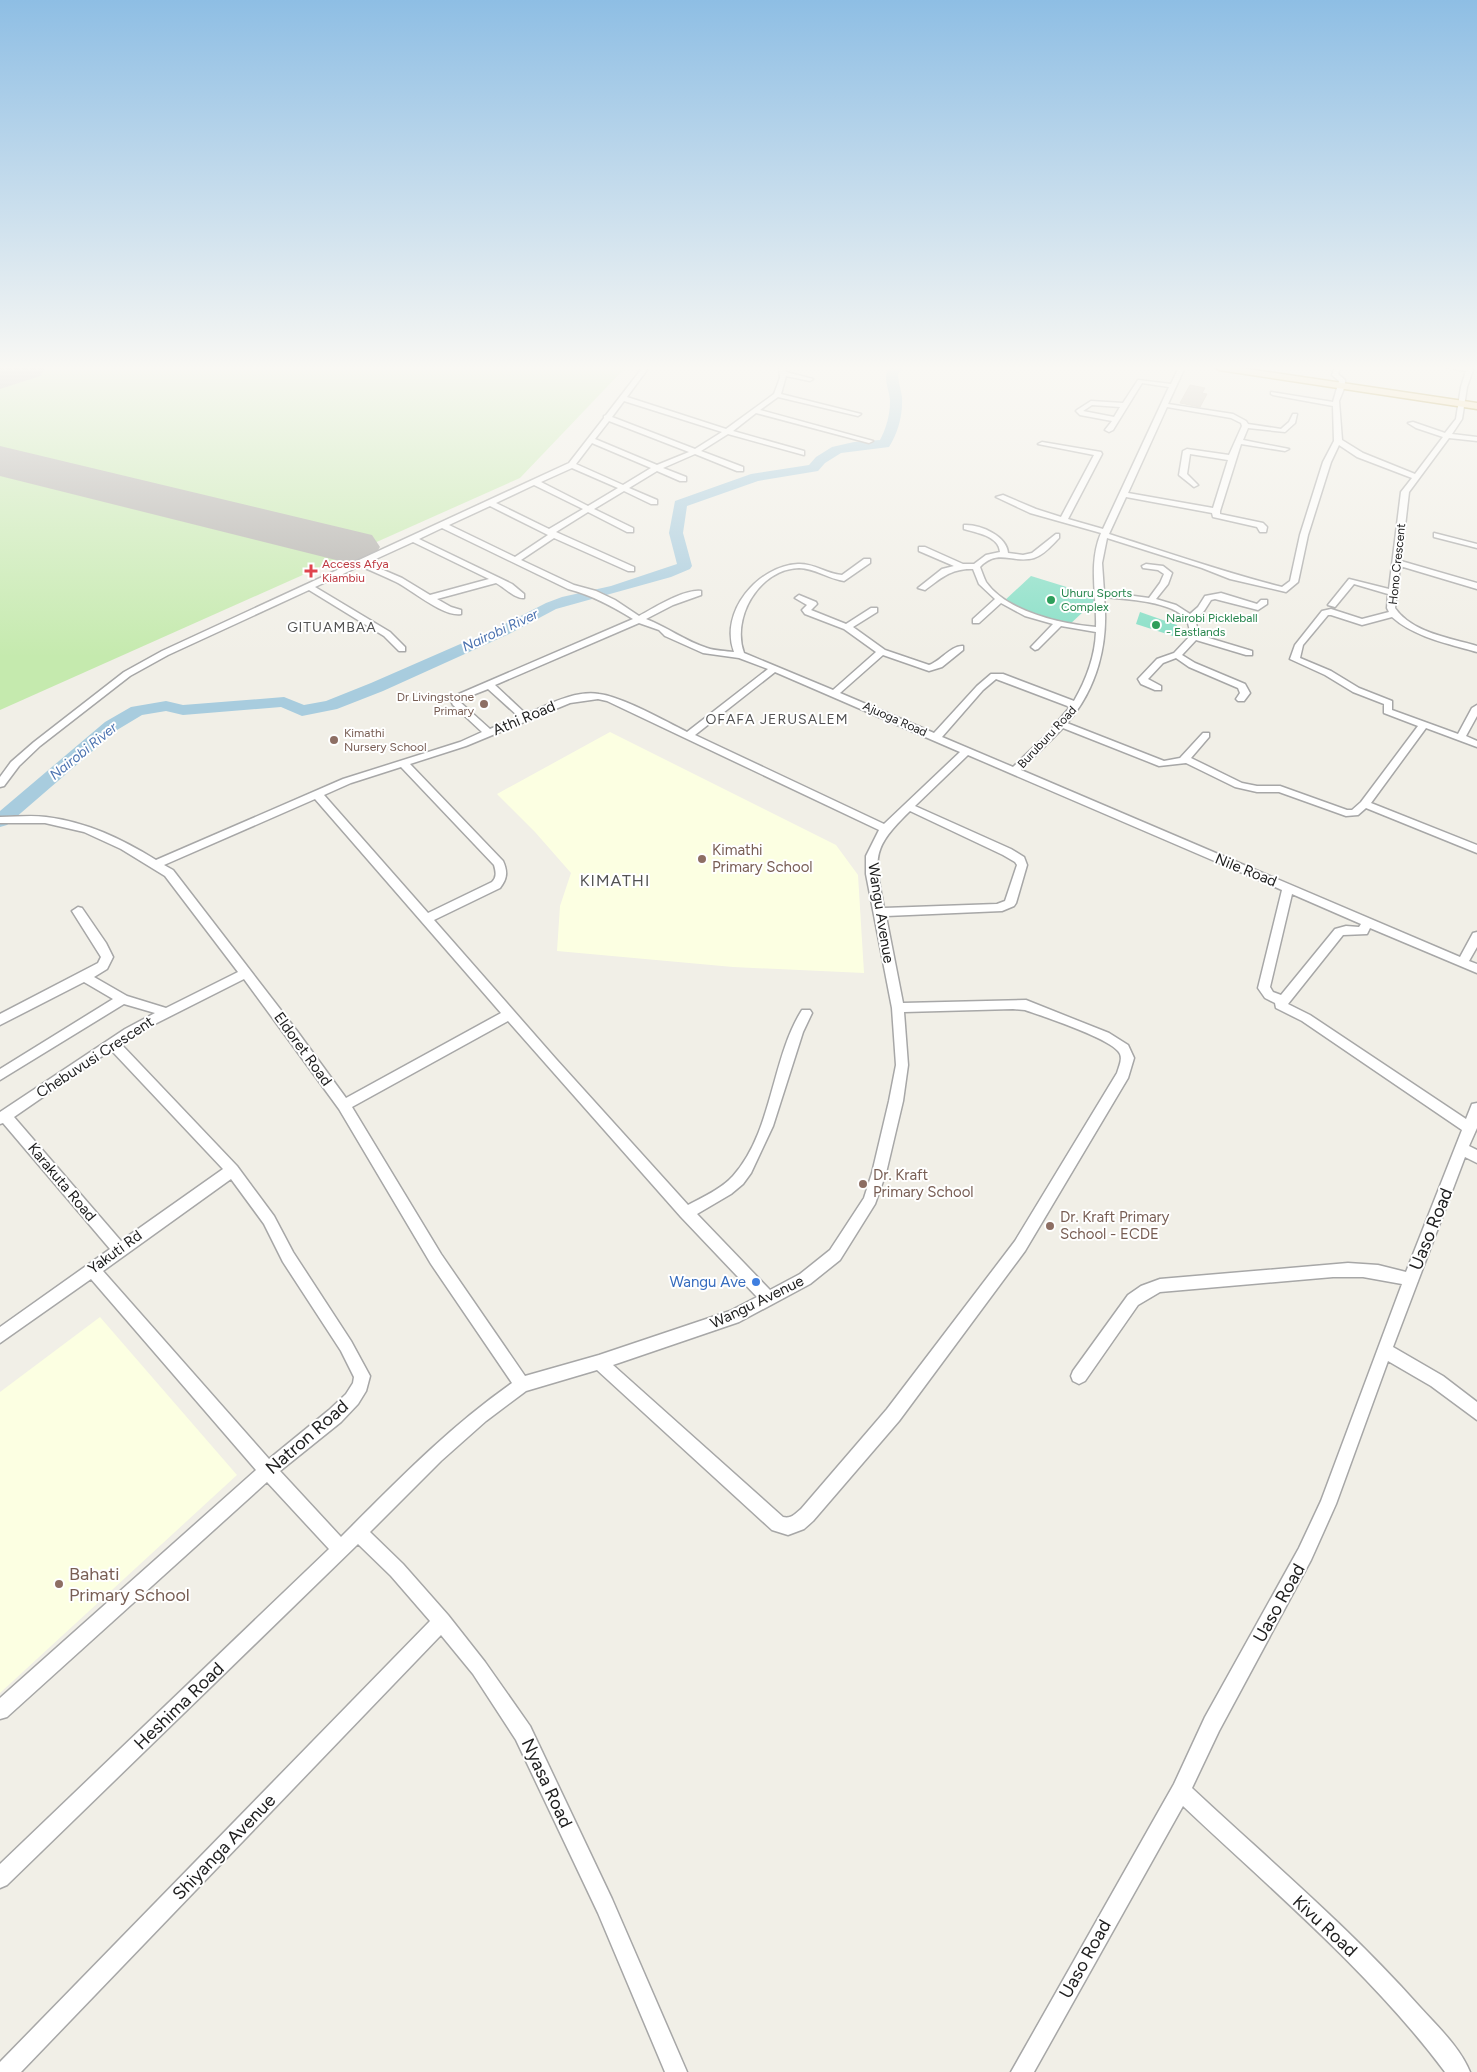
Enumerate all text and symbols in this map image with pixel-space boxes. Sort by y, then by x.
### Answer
street label: Hono Crescent [1386,522,1408,605]
place label: Access Afya Kiambiu [322,557,389,585]
marker: Access Afya Kiambiu [304,564,318,578]
place label: Uhuru Sports Complex [1061,586,1133,614]
marker: Uhuru Sports Complex [1045,594,1057,606]
water label: Nairobi River [460,605,542,655]
place label: Nairobi Pickleball - Eastlands [1166,611,1258,639]
district label: GITUAMBAA [287,619,377,636]
marker: Nairobi Pickleball - Eastlands [1150,619,1162,631]
place label: Dr Livingstone Primary [397,690,475,718]
street label: Athi Road [490,697,558,739]
marker: Dr Livingstone Primary [478,698,490,710]
street label: Ajuoga Road [861,699,929,739]
street label: Buruburu Road [1015,703,1079,771]
district label: OFAFA JERUSALEM [705,711,849,728]
water label: Nairobi River [46,718,121,784]
place label: Kimathi Nursery School [344,726,427,754]
marker: Kimathi Nursery School [328,734,340,746]
place label: Kimathi Primary School [712,841,813,876]
street label: Nile Road [1213,850,1279,890]
marker: Kimathi Primary School [696,853,708,865]
street label: Wangu Avenue [864,862,898,964]
district label: KIMATHI [580,871,650,890]
street label: Eldoret Road [270,1009,336,1089]
street label: Chebuvusi Crescent [33,1012,157,1102]
street label: Karakuta Road [24,1139,100,1225]
place label: Dr. Kraft Primary School [873,1166,974,1201]
marker: Dr. Kraft Primary School [857,1178,869,1190]
street label: Uaso Road [1405,1185,1457,1273]
place label: Dr. Kraft Primary School - ECDE [1060,1208,1170,1243]
marker: Dr. Kraft Primary School - ECDE [1044,1220,1056,1232]
street label: Yakuti Rd [84,1226,146,1278]
street label: Wangu Avenue [707,1272,807,1332]
place label: Wangu Ave [670,1273,746,1291]
marker: Wangu Ave [750,1276,762,1288]
street label: Natron Road [261,1395,353,1479]
street label: Uaso Road [1248,1560,1310,1646]
place label: Bahati Primary School [69,1563,190,1606]
marker: Bahati Primary School [53,1578,65,1590]
street label: Heshima Road [130,1658,228,1754]
street label: Nyasa Road [517,1735,577,1831]
street label: Shiyanga Avenue [168,1789,280,1905]
street label: Kivu Road [1288,1891,1362,1961]
street label: Uaso Road [1054,1916,1116,2002]

